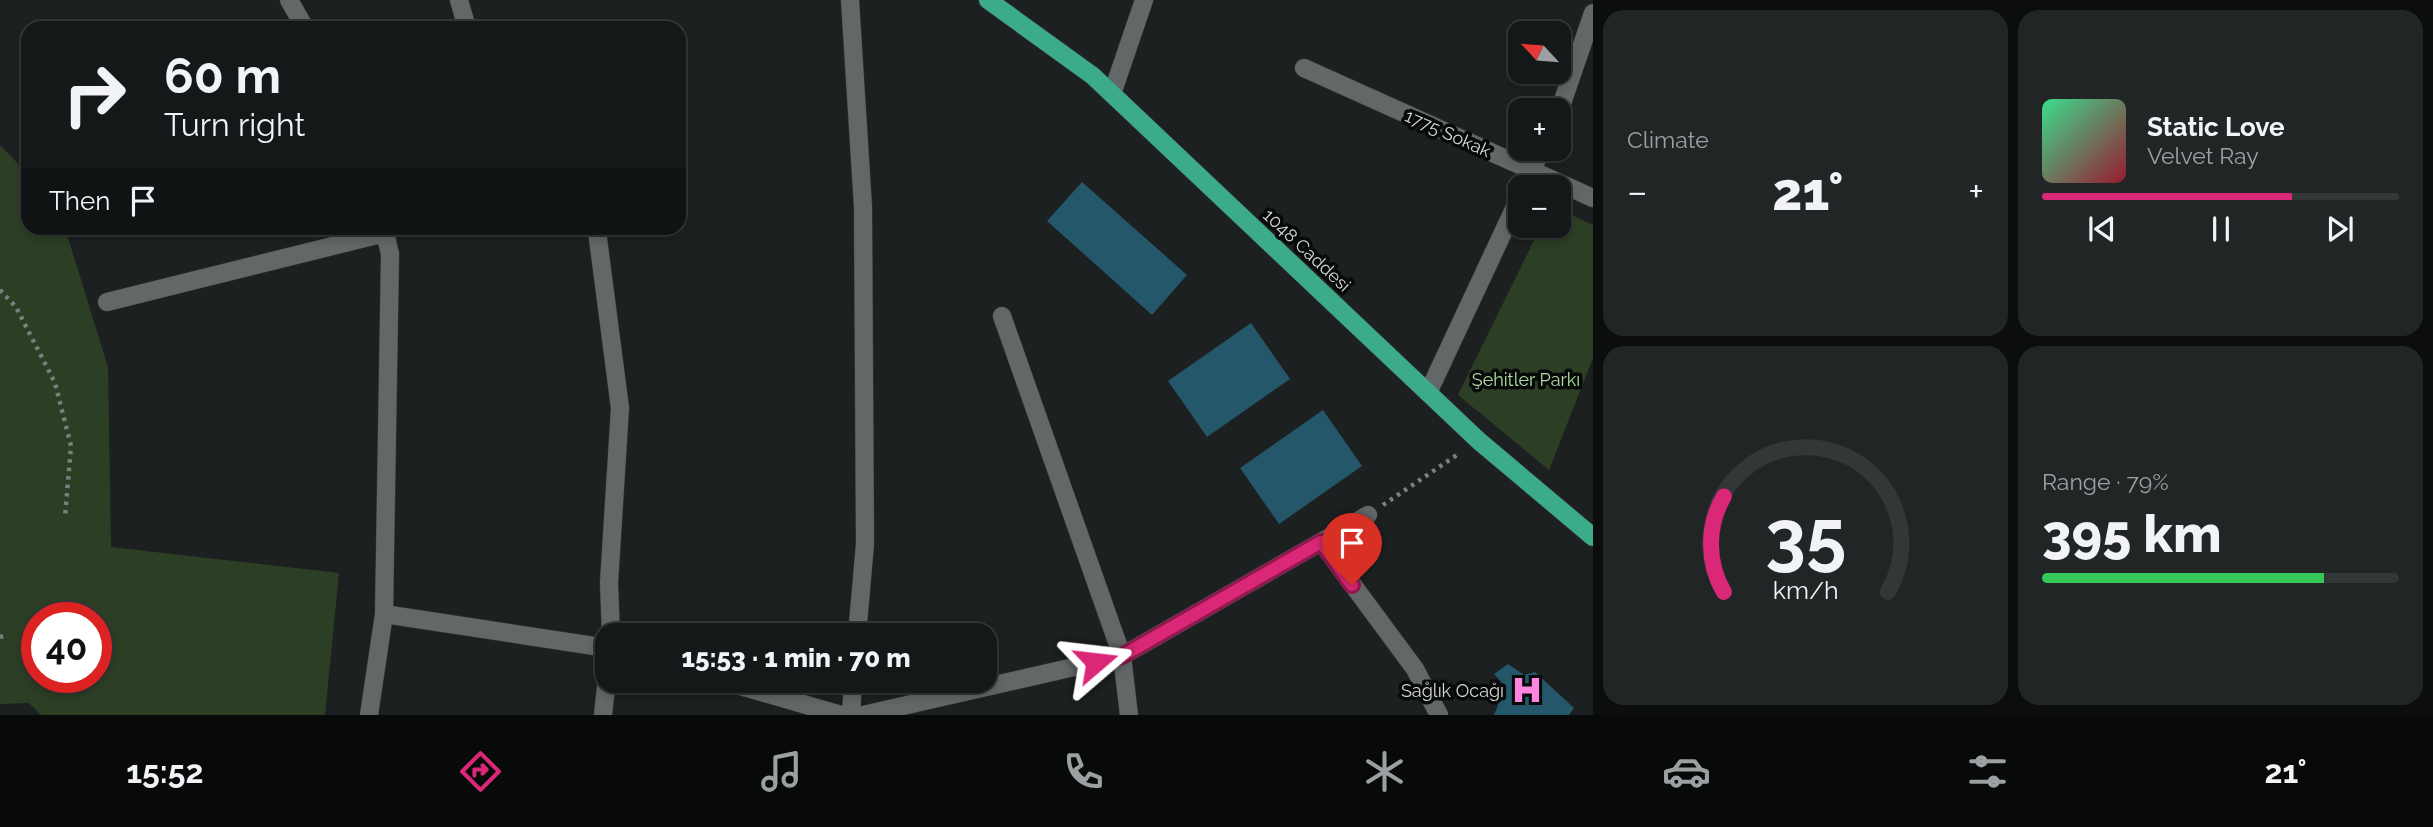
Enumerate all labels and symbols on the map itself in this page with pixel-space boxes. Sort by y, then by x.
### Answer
north arrow [1508,21,1572,84]
street label: 1775 Sokak [1402,105,1494,161]
street label: 1048 Caddesi [1259,204,1355,296]
park label: Şehitler Parkı [1472,369,1580,390]
pin [1322,513,1382,585]
speed limit sign: 40 [21,602,112,693]
position arrow [1059,625,1133,699]
hospital icon: Sağlık Ocağı [1510,673,1544,707]
place label: Sağlık Ocağı [1401,680,1504,701]

